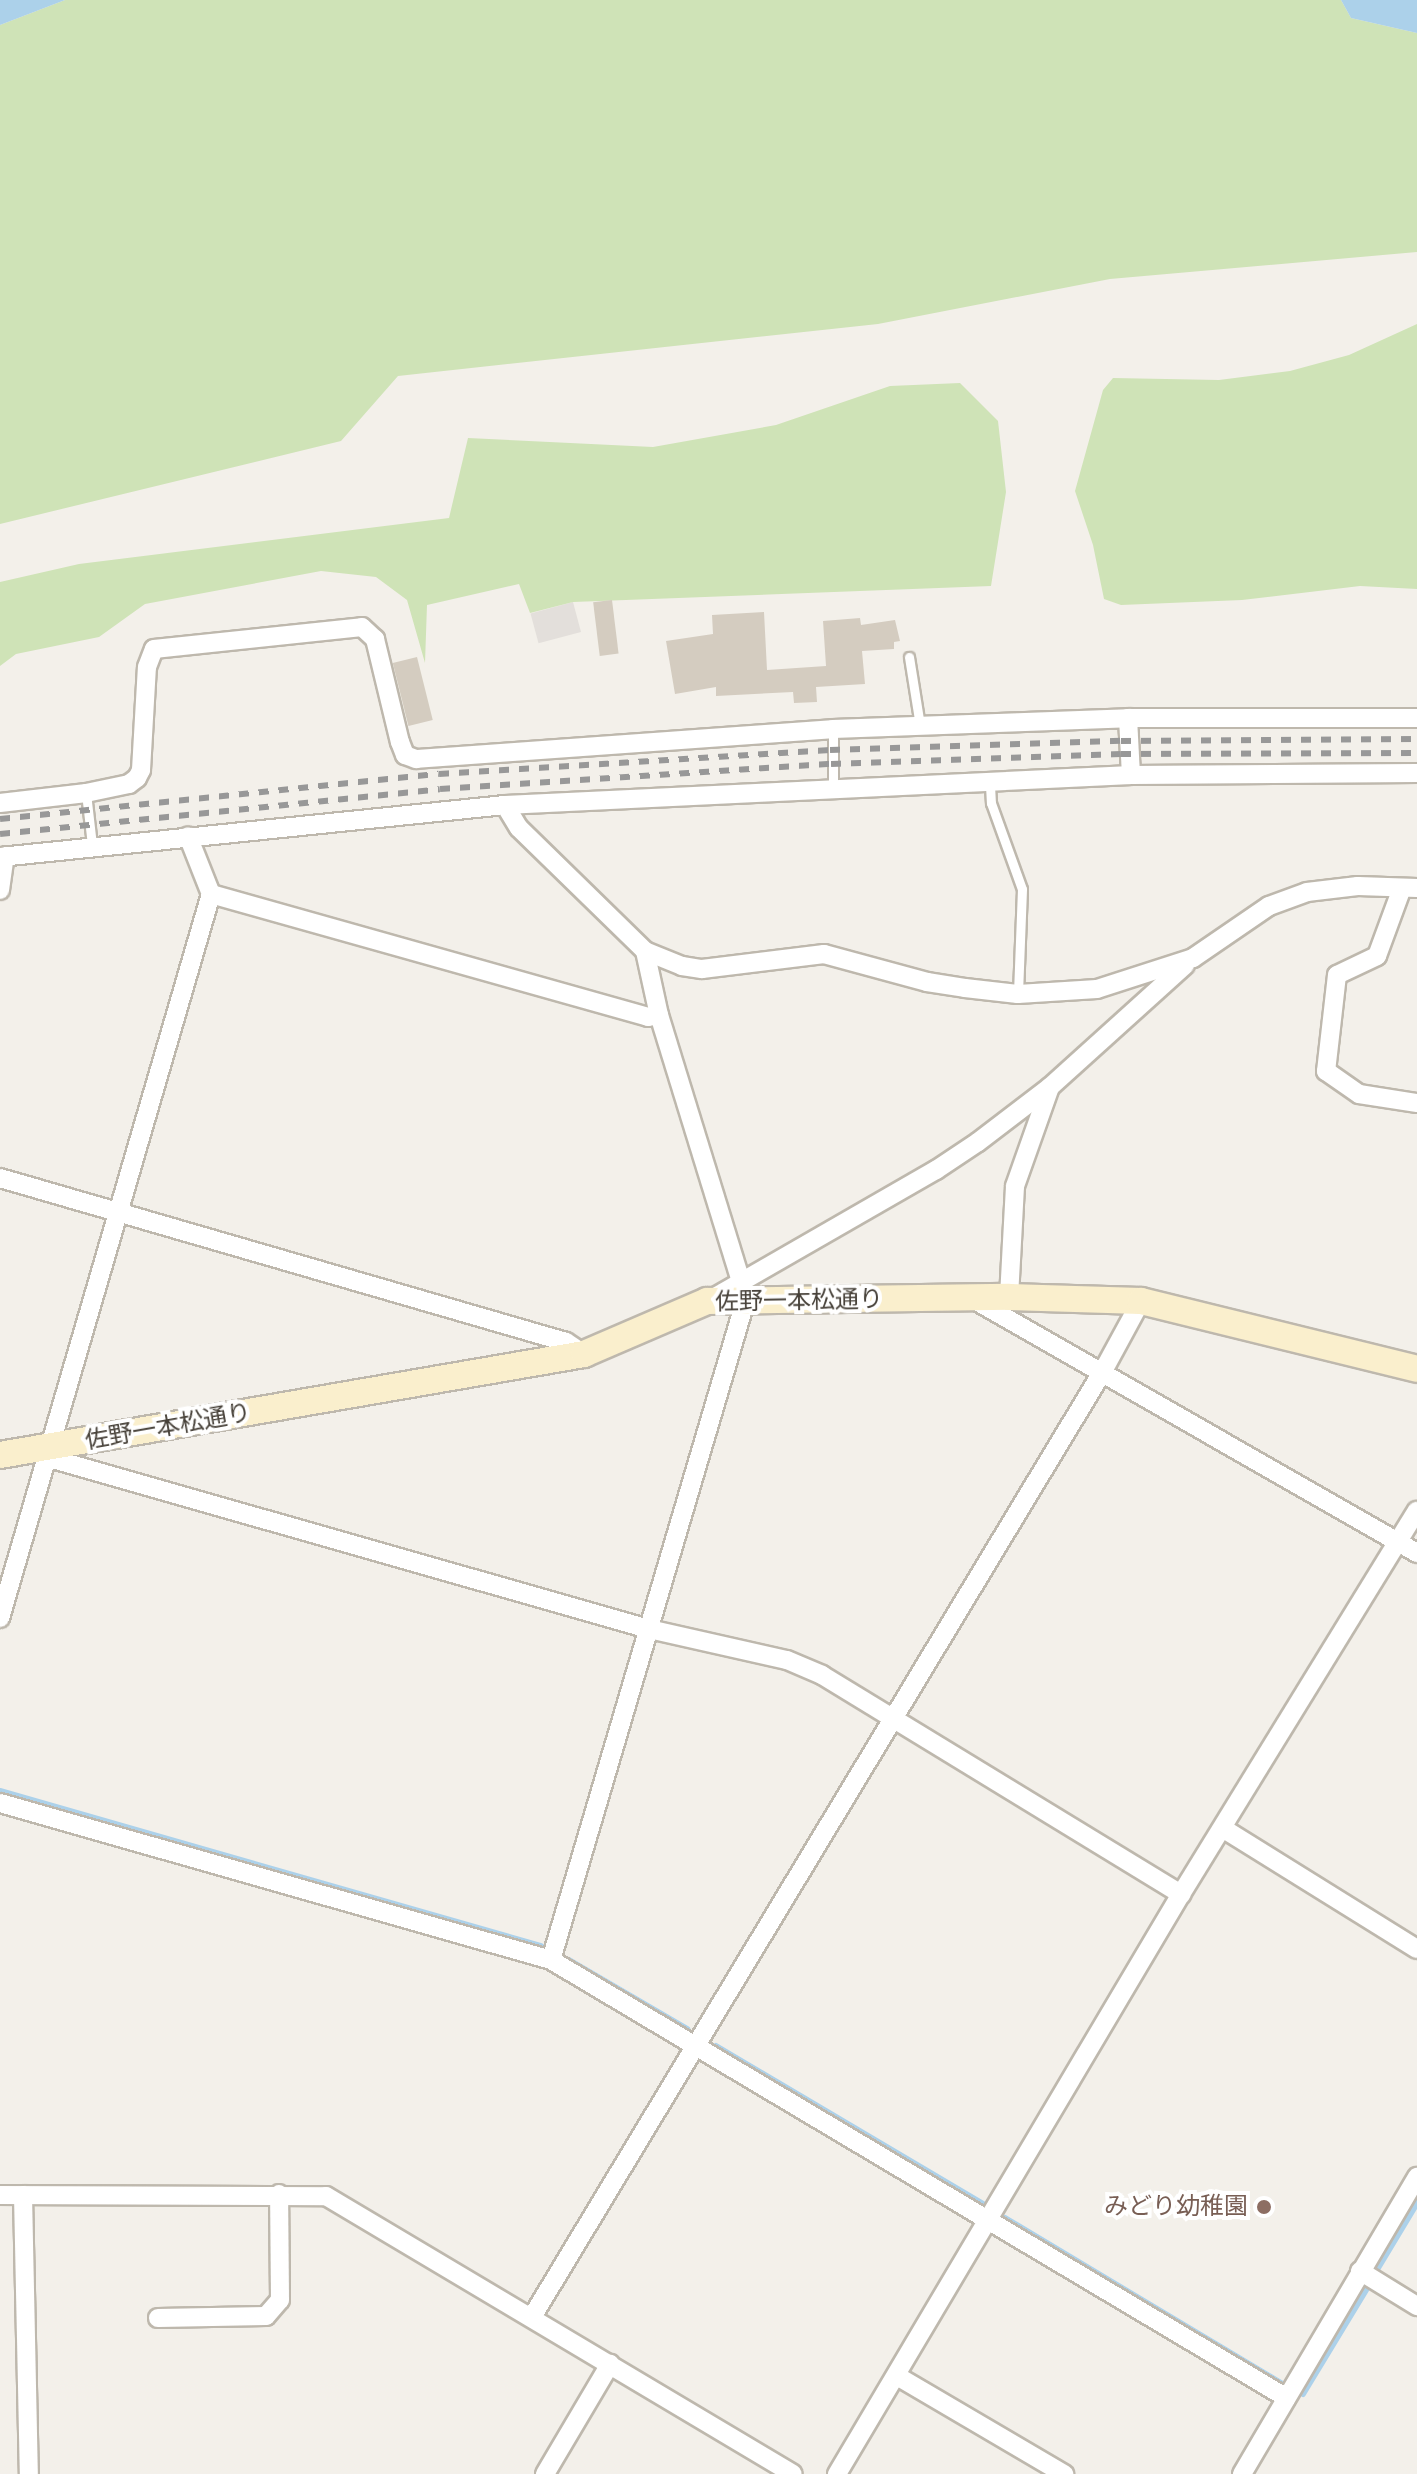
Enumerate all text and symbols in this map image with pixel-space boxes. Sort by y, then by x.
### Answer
street label: 佐野一本松通り [715,1285,883,1317]
street label: 佐野一本松通り [83,1398,253,1456]
place label: みどり幼稚園 [1104,2193,1248,2221]
marker: みどり幼稚園 [1255,2198,1273,2216]

